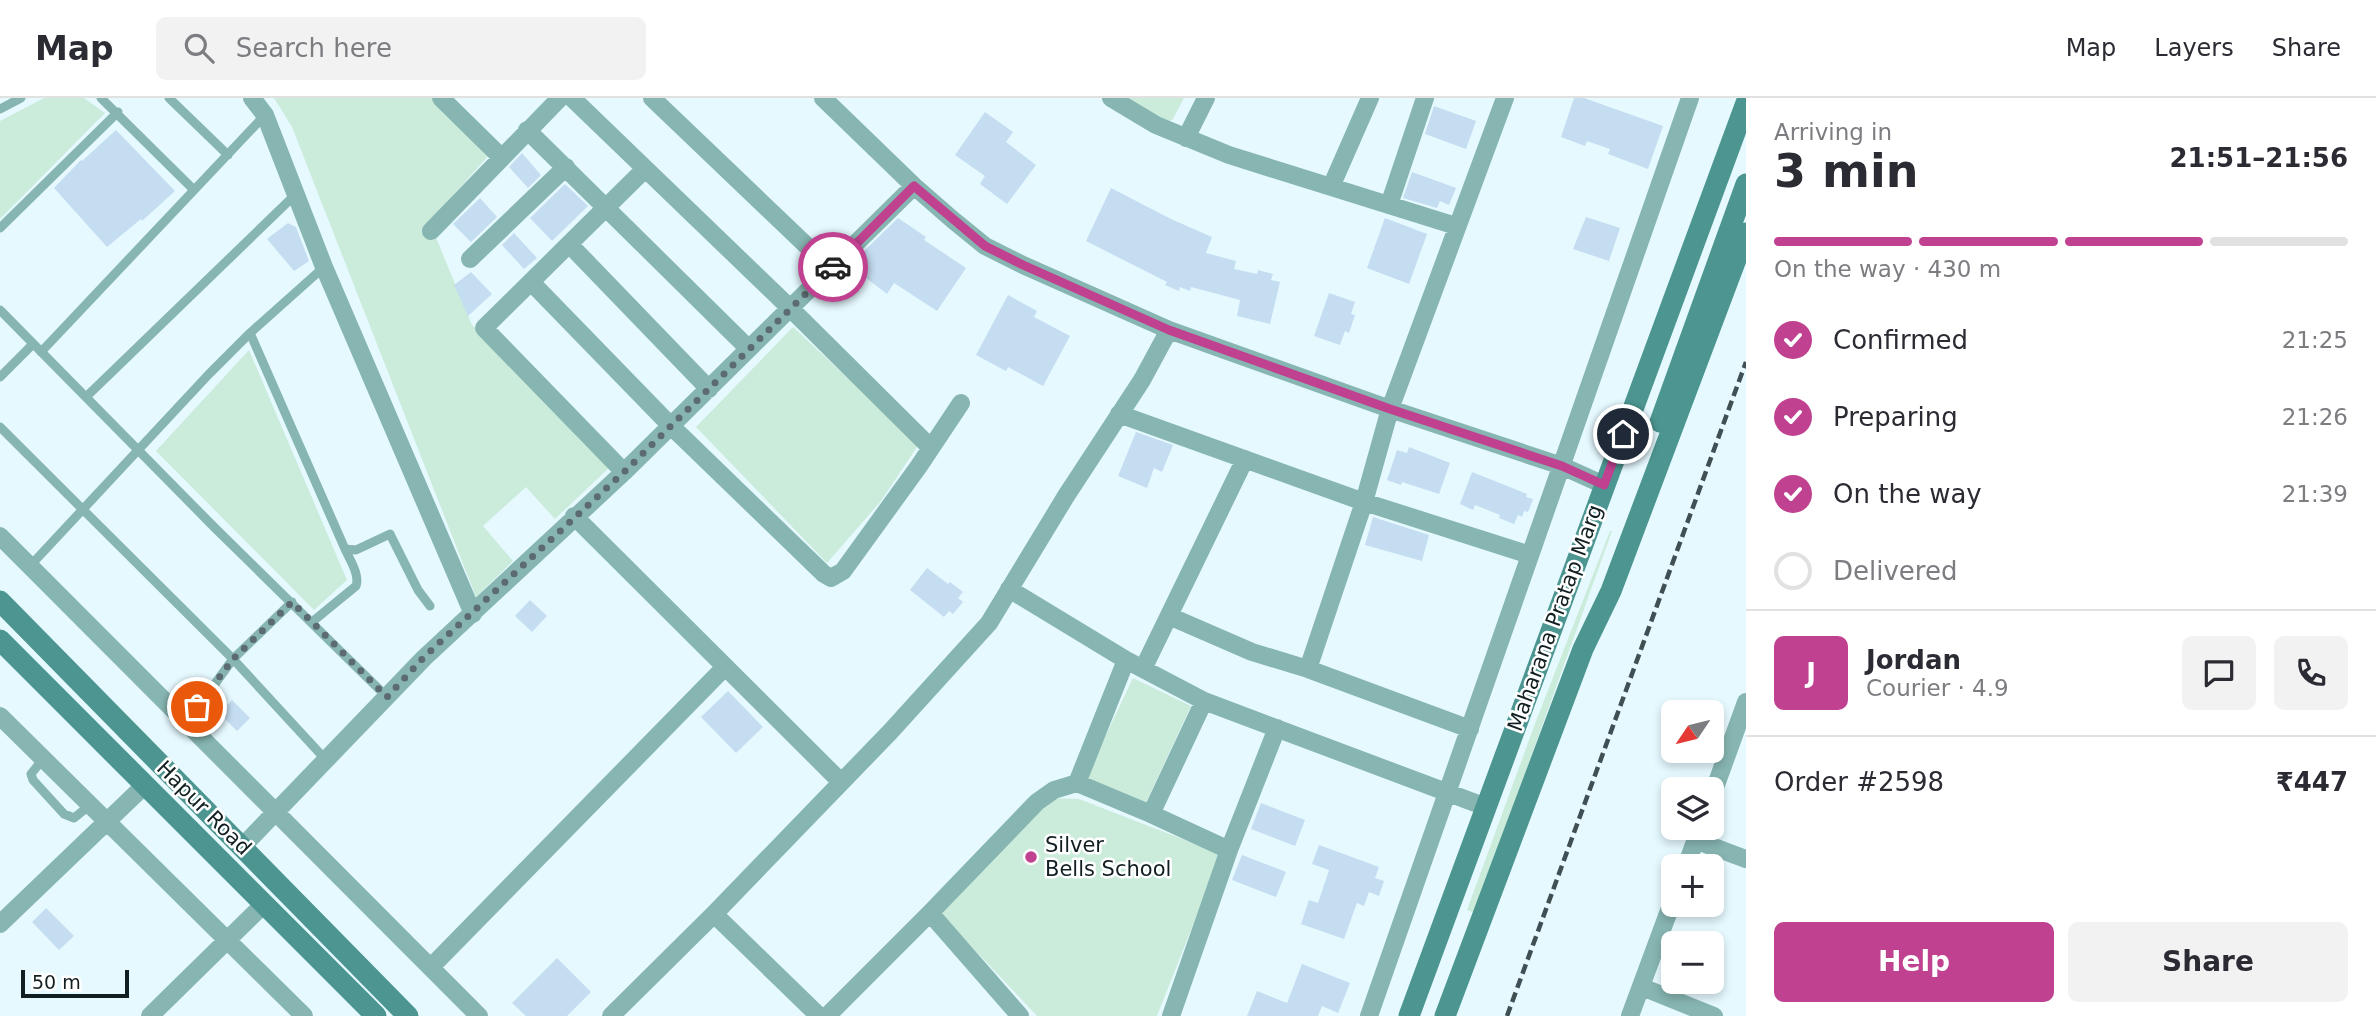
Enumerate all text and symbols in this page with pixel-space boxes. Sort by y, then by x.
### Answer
search box [156,17,646,80]
text: Map [35,29,114,68]
icon: search [180,29,218,67]
text: Search here [236,33,392,63]
text: Map [2066,34,2116,62]
text: Layers [2154,34,2234,62]
text: Share [2272,34,2341,62]
text: Arriving in [1774,119,1892,145]
text: 21:51–21:56 [2169,143,2348,173]
text: 3 min [1774,144,1918,198]
courier [798,232,868,302]
icon: car [814,248,852,286]
text: On the way · 430 m [1774,256,2001,282]
icon: check [1774,321,1812,359]
text: Confirmed [1833,325,1968,355]
text: 21:25 [2282,327,2348,353]
icon: check [1774,398,1812,436]
text: Preparing [1833,402,1958,432]
pin [1593,404,1653,464]
text: 21:26 [2282,404,2348,430]
icon: home [1604,415,1642,453]
icon: check [1774,475,1812,513]
text: On the way [1833,479,1982,509]
text: 21:39 [2282,481,2348,507]
street label: Maharana Pratap Marg [1503,502,1607,734]
text: Delivered [1833,556,1957,586]
button: chat [2182,636,2256,710]
button: phone [2274,636,2348,710]
text: Jordan [1866,645,1961,675]
text: J [1806,658,1816,688]
text: Courier · 4.9 [1866,675,2009,701]
pin [167,677,227,737]
icon: bag [178,688,216,726]
north arrow [1661,700,1724,763]
map controls [1661,700,1724,994]
street label: Hapur Road [152,756,256,860]
text: Order #2598 [1774,767,1944,797]
text: ₹447 [2276,767,2348,797]
button: layers [1661,777,1724,840]
place label: Silver Bells School [1045,833,1171,881]
marker: Silver Bells School [1023,849,1039,865]
button: + [1661,854,1724,917]
button: Help [1774,922,2054,1002]
button: Share [2068,922,2348,1002]
button: − [1661,931,1724,994]
scale bar [21,967,130,999]
text: 50 m [32,971,81,993]

